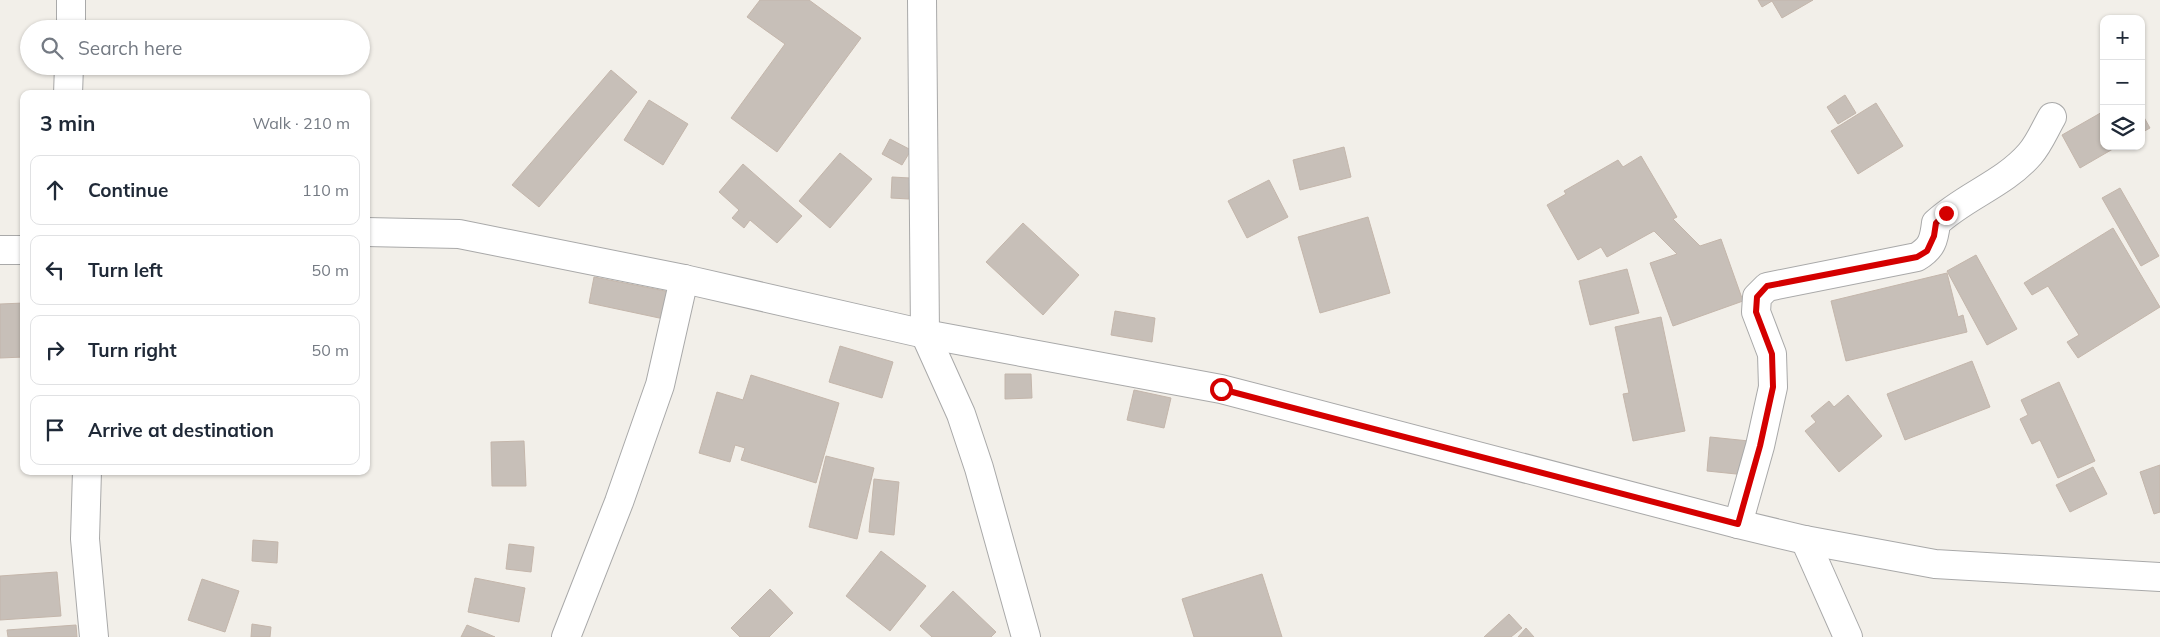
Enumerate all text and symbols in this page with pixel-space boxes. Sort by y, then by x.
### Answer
map controls [2100,15,2145,150]
button: + [2100,15,2145,60]
search box [20,20,370,75]
icon: search [38,34,66,62]
text: Search here [78,36,182,60]
button: − [2100,60,2145,105]
button: layers [2100,105,2145,150]
text: 3 min [40,110,95,136]
text: Walk · 210 m [252,113,350,133]
icon: ahead [41,176,69,204]
text: Continue [88,178,168,202]
text: 110 m [302,180,349,200]
route end [1935,202,1958,225]
icon: left [41,256,69,284]
text: Turn left [88,258,163,282]
text: 50 m [312,260,349,280]
icon: right [41,336,69,364]
text: Turn right [88,338,177,362]
text: 50 m [312,340,349,360]
route start [1210,378,1233,401]
icon: arrive [41,416,69,444]
text: Arrive at destination [88,418,274,442]

